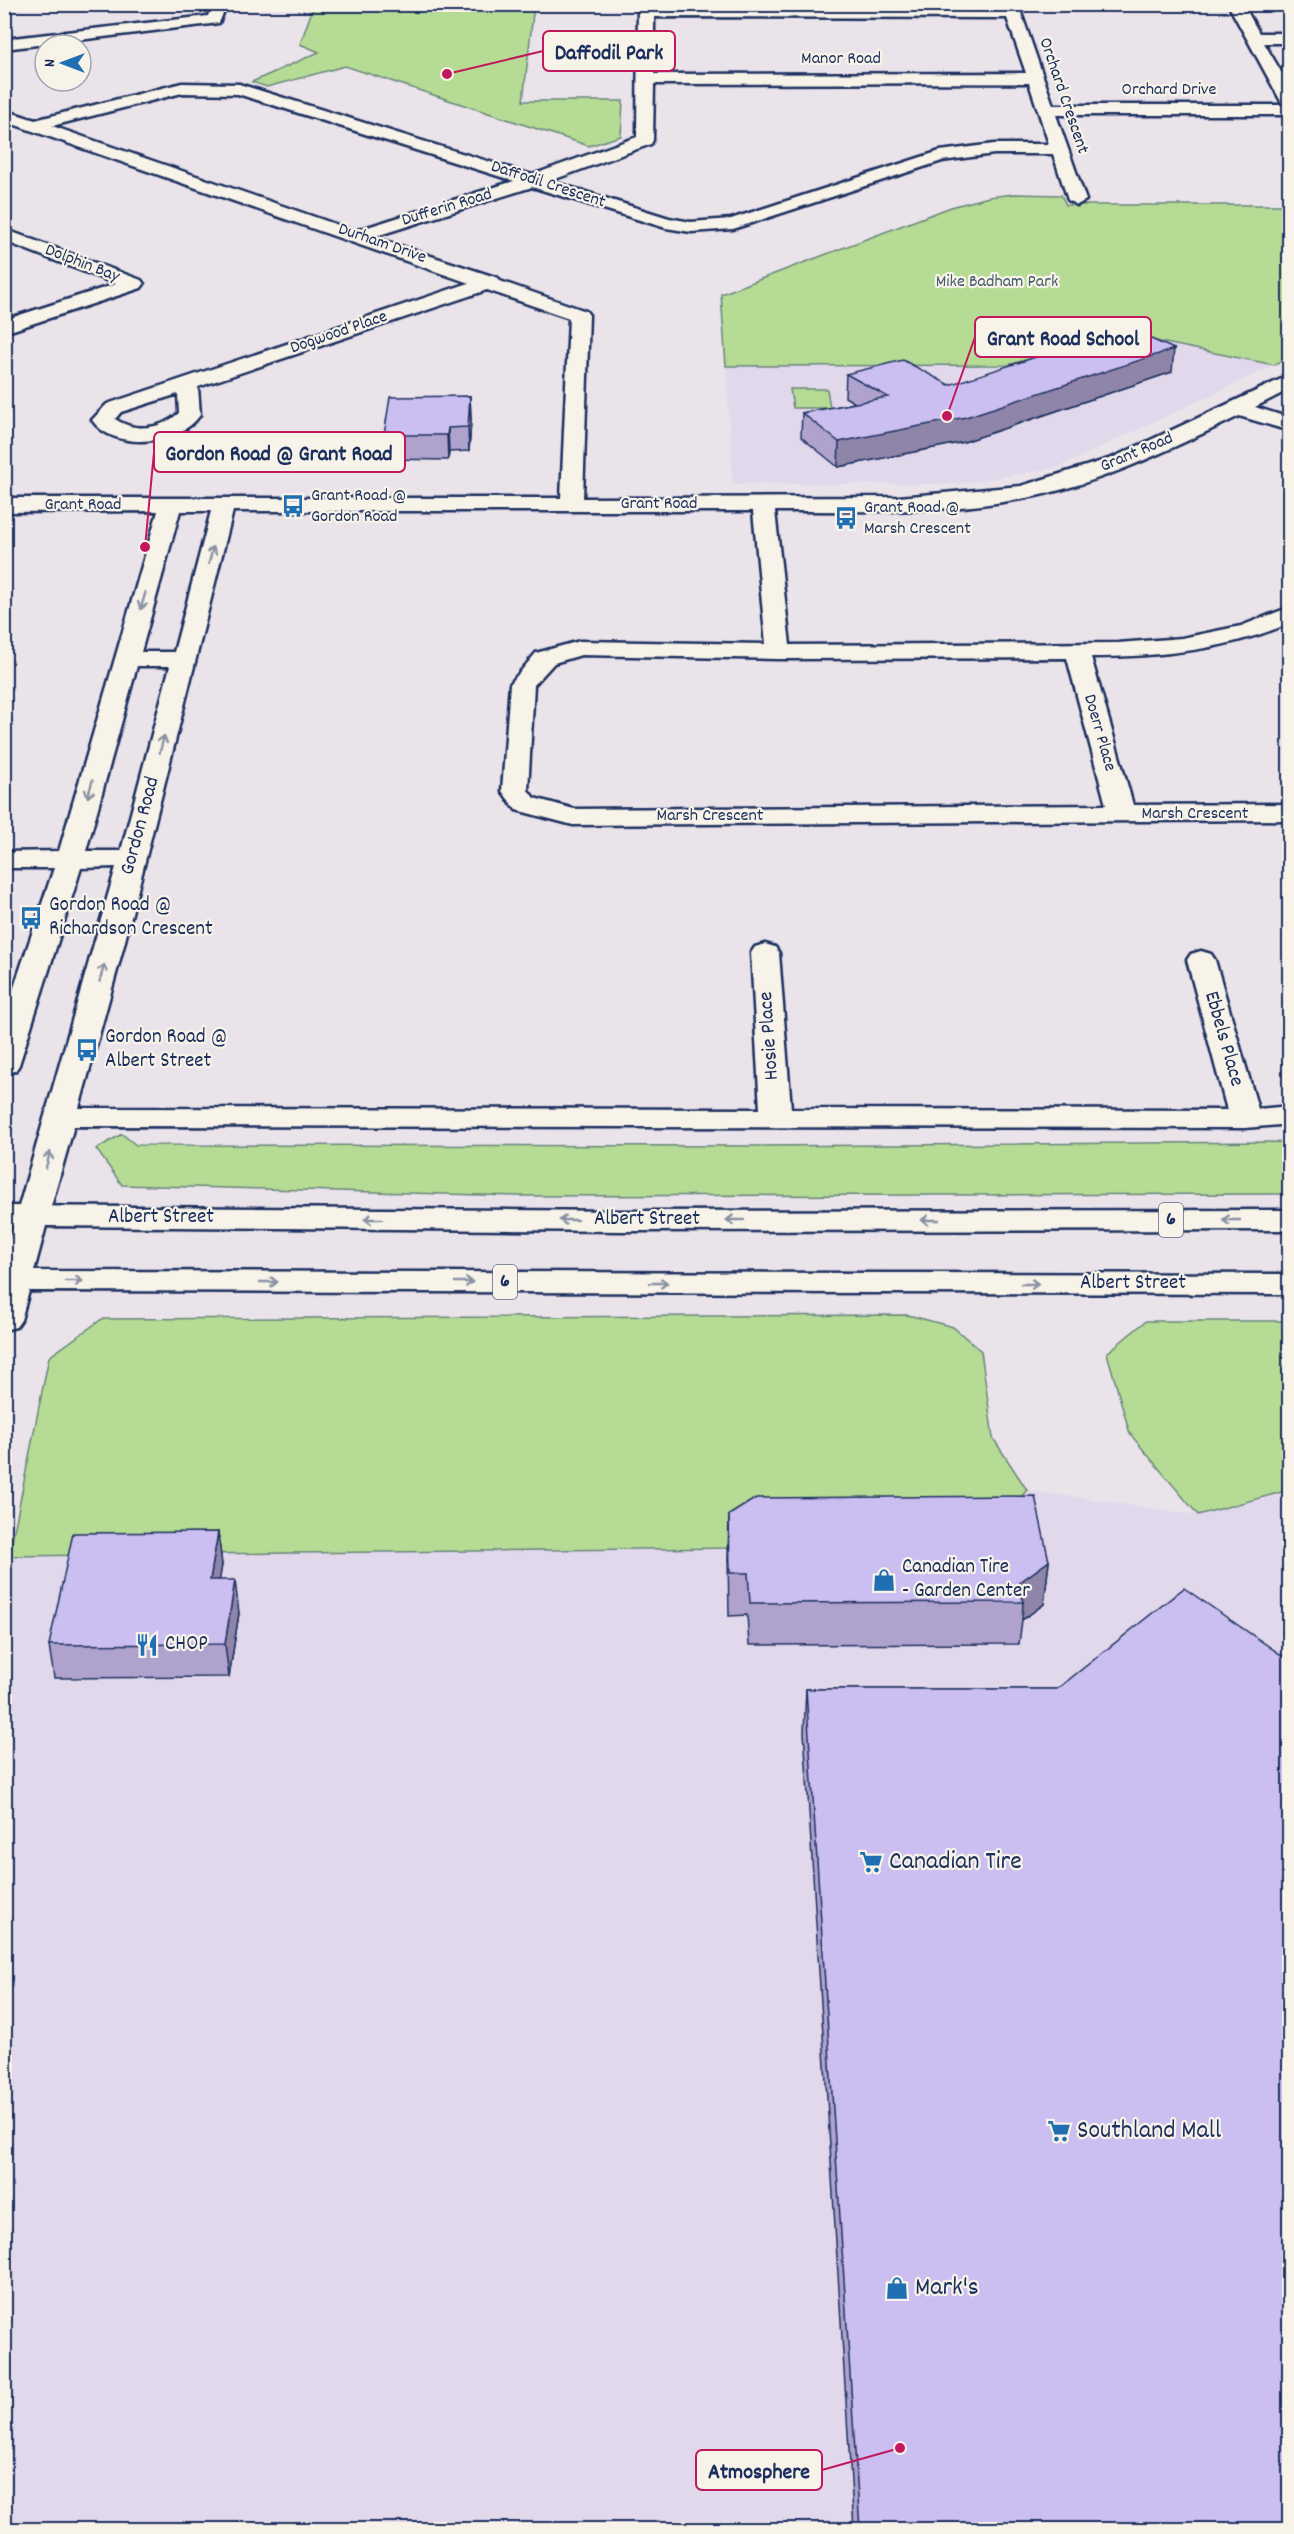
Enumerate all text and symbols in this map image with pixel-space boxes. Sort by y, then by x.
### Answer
callout: Daffodil Park [543,31,675,71]
north arrow [33,33,93,93]
street label: Orchard Crescent [1031,35,1095,158]
text: Daffodil Park [555,39,663,70]
street label: Manor Road [801,47,881,72]
text: N [39,59,62,67]
street label: Orchard Drive [1122,78,1217,103]
street label: Daffodil Crescent [487,155,609,215]
street label: Dufferin Road [399,182,495,234]
street label: Durham Drive [335,217,429,271]
street label: Dolphin Bay [41,238,124,290]
park label: Mike Badham Park [936,270,1058,295]
street label: Dogwood Place [287,305,391,361]
callout: Grant Road School [975,317,1151,357]
text: Grant Road School [987,325,1140,356]
street label: Grant Road [1097,426,1177,480]
callout: Gordon Road @ Grant Road [154,432,405,472]
text: Gordon Road @ Grant Road [165,440,393,471]
place label: Grant Road @ Gordon Road [311,484,407,530]
street label: Grant Road [621,492,697,517]
street label: Grant Road [45,493,121,518]
bus stop icon: Grant Road @ Gordon Road [280,493,306,519]
place label: Grant Road @ Marsh Crescent [864,496,971,542]
bus stop icon: Grant Road @ Marsh Crescent [833,505,859,531]
one-way arrow [206,546,218,565]
one-way arrow [137,591,149,610]
street label: Doerr Place [1076,692,1122,774]
one-way arrow [157,735,169,754]
street label: Gordon Road [113,773,169,879]
one-way arrow [84,779,95,798]
street label: Marsh Crescent [1142,802,1249,827]
street label: Marsh Crescent [657,804,764,829]
place label: Gordon Road @ Richardson Crescent [49,891,213,945]
bus stop icon: Gordon Road @ Richardson Crescent [18,905,44,931]
one-way arrow [97,964,108,983]
street label: Ebbels Place [1195,988,1251,1090]
street label: Hosie Place [752,991,788,1081]
place label: Gordon Road @ Albert Street [105,1023,227,1077]
bus stop icon: Gordon Road @ Albert Street [74,1037,100,1063]
one-way arrow [42,1151,54,1170]
street label: Albert Street [108,1203,214,1233]
road number: 6 [1159,1203,1183,1237]
street label: Albert Street [594,1205,700,1235]
one-way arrow [363,1213,383,1225]
one-way arrow [558,1214,578,1226]
one-way arrow [726,1214,746,1226]
one-way arrow [921,1214,941,1226]
one-way arrow [1222,1214,1242,1226]
road number: 6 [493,1265,517,1299]
street label: Albert Street [1080,1269,1186,1299]
one-way arrow [63,1275,83,1287]
one-way arrow [258,1276,278,1287]
one-way arrow [453,1276,473,1288]
one-way arrow [648,1277,668,1289]
one-way arrow [1019,1278,1039,1290]
place label: Canadian Tire - Garden Center [902,1553,1030,1607]
shop icon: Canadian Tire - Garden Center [871,1567,897,1593]
place label: CHOP [165,1630,208,1660]
restaurant icon: CHOP [134,1632,160,1658]
place label: Canadian Tire [889,1844,1022,1881]
supermarket icon: Canadian Tire [858,1849,884,1875]
place label: Southland Mall [1077,2113,1221,2150]
supermarket icon: Southland Mall [1046,2118,1072,2144]
place label: Mark's [915,2270,979,2307]
shop icon: Mark's [884,2275,910,2301]
callout: Atmosphere [696,2450,822,2490]
text: Atmosphere [708,2458,810,2489]

